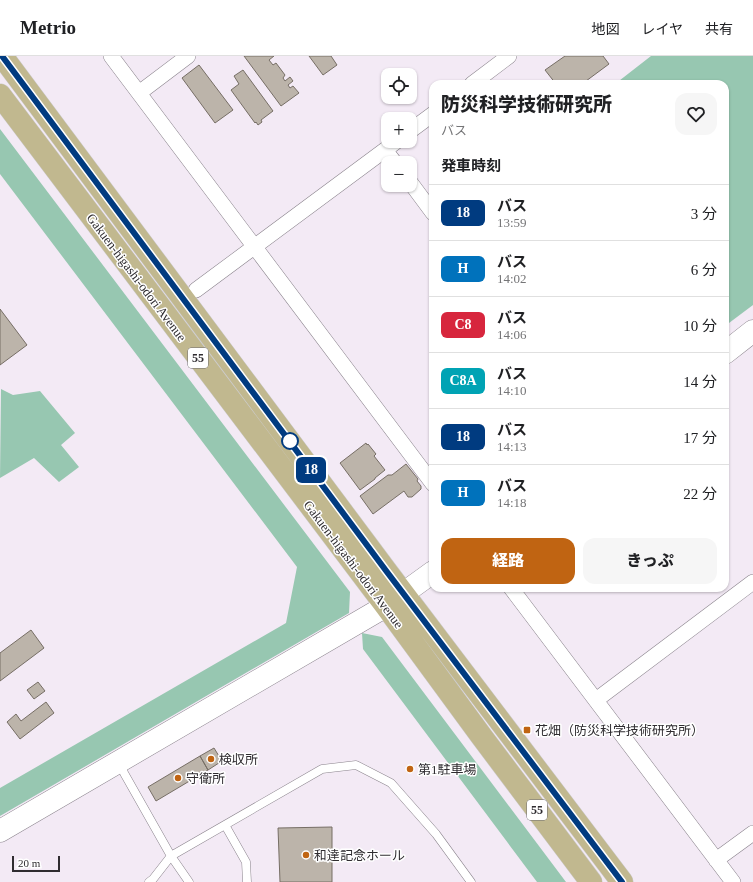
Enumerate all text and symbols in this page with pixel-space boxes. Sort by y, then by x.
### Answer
text: Metrio [20,17,76,38]
text: 地図 [591,22,619,37]
text: レイヤ [641,22,683,37]
text: 共有 [705,22,733,37]
map controls [381,68,417,192]
button: locate [381,68,417,104]
button: heart [675,93,717,135]
text: 防災科学技術研究所 [441,94,612,115]
button: + [381,112,417,148]
text: バス [441,123,467,138]
button: − [381,156,417,192]
text: 発車時刻 [441,158,501,174]
text: バス [497,198,527,214]
text: 18 [456,205,470,220]
text: 3 分 [691,206,717,222]
street label: Gakuen-higashi-odori Avenue [84,210,190,344]
text: 13:59 [497,215,527,230]
text: バス [497,254,527,270]
text: H [458,261,468,276]
text: 6 分 [691,262,717,278]
text: 14:02 [497,271,527,286]
text: バス [497,310,527,326]
text: C8 [454,317,472,332]
text: 10 分 [683,318,717,334]
text: 14:06 [497,327,527,342]
road number: 55 [188,348,208,368]
text: バス [497,366,527,382]
text: C8A [449,373,477,388]
text: 14 分 [683,374,717,390]
text: 14:10 [497,383,527,398]
text: バス [497,422,527,438]
text: 18 [456,429,470,444]
text: 17 分 [683,430,717,446]
unlabelled marker [281,432,299,450]
text: 14:13 [497,439,527,454]
line badge: 18 [293,457,329,483]
text: 18 [304,462,318,477]
text: バス [497,478,527,494]
text: H [458,485,468,500]
text: 22 分 [683,486,717,502]
text: 14:18 [497,495,527,510]
street label: Gakuen-higashi-odori Avenue [301,497,407,631]
button: 経路 [441,538,575,584]
button: きっぷ [583,538,717,584]
place label: 花畑（防災科学技術研究所） [535,723,704,738]
marker: 花畑（防災科学技術研究所） [522,725,532,735]
place label: 検収所 [219,752,258,767]
marker: 検収所 [206,754,216,764]
place label: 第1駐車場 [418,762,477,777]
marker: 第1駐車場 [405,764,415,774]
place label: 守衛所 [186,771,225,786]
marker: 守衛所 [173,773,183,783]
road number: 55 [527,800,547,820]
place label: 和達記念ホール [314,848,405,863]
marker: 和達記念ホール [301,850,311,860]
scale bar [12,854,60,873]
text: 20 m [18,857,40,869]

